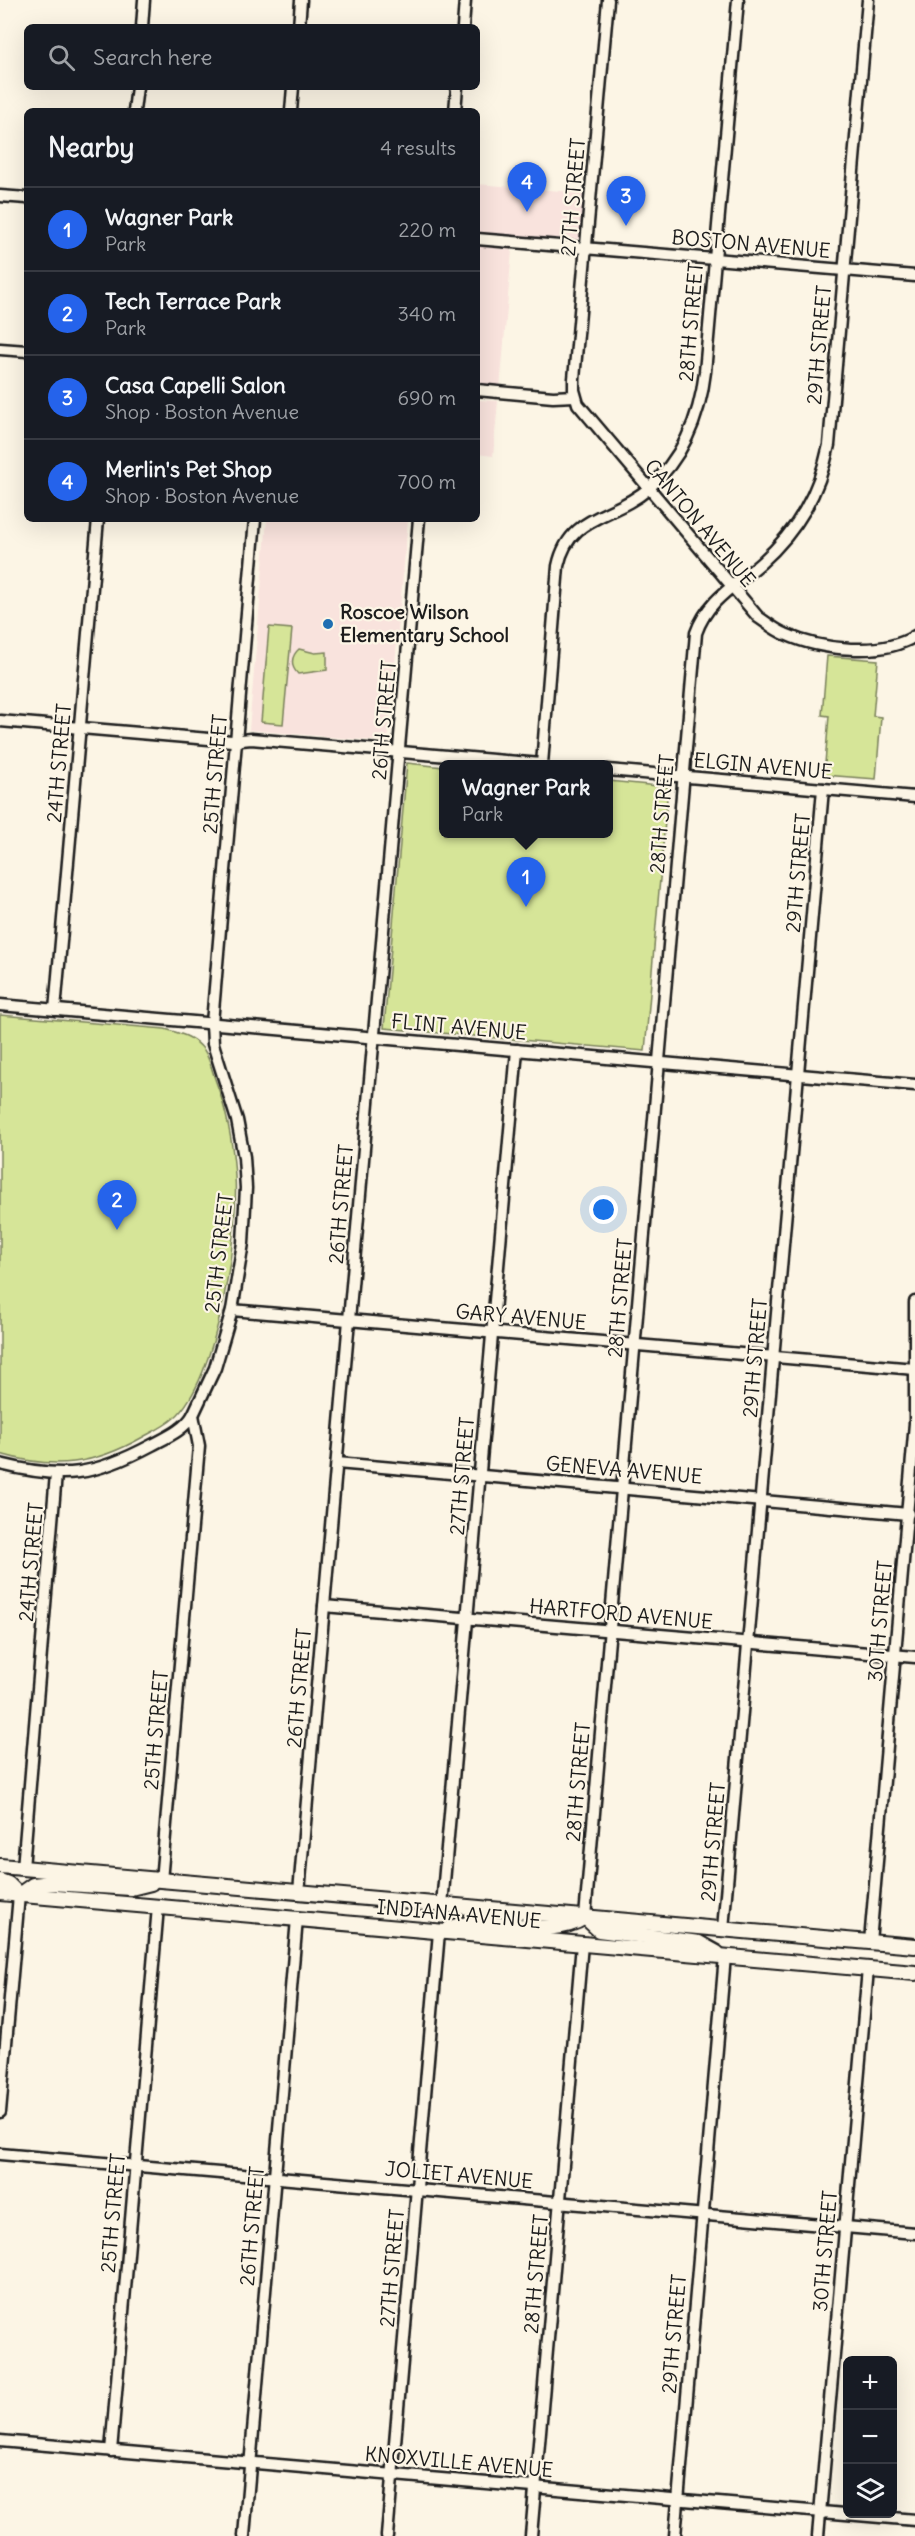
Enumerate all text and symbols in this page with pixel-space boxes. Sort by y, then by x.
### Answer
search box [24,24,480,90]
icon: search [45,41,78,74]
text: Search here [93,43,212,71]
text: Nearby [48,131,134,164]
text: 4 results [380,135,456,160]
street label: 27TH STREET [555,137,590,257]
pin: 4 [508,162,546,212]
pin: 3 [606,176,646,226]
text: Wagner Park [105,203,233,231]
text: 1 [64,217,71,242]
text: 220 m [399,217,456,242]
street label: BOSTON AVENUE [671,224,832,263]
text: Park [105,231,146,256]
street label: 28TH STREET [673,261,708,383]
street label: 29TH STREET [801,284,836,406]
text: Tech Terrace Park [105,287,281,315]
text: 2 [62,301,73,326]
text: 340 m [398,301,456,326]
text: Park [105,315,146,340]
text: Casa Capelli Salon [105,371,286,399]
text: 3 [62,385,73,410]
text: 690 m [398,385,456,410]
text: Shop · Boston Avenue [105,399,299,424]
street label: CANTON AVENUE [640,454,761,592]
text: Merlin's Pet Shop [105,455,272,483]
text: 4 [62,469,73,494]
text: 700 m [398,469,456,494]
text: Shop · Boston Avenue [105,483,299,508]
place label: Roscoe Wilson Elementary School [340,599,509,647]
marker: Roscoe Wilson Elementary School [321,617,335,631]
street label: 26TH STREET [366,659,401,781]
street label: 24TH STREET [41,702,76,824]
street label: 25TH STREET [197,713,232,835]
street label: ELGIN AVENUE [693,747,834,784]
street label: 28TH STREET [644,753,679,875]
popup [439,760,613,838]
text: Wagner Park [462,773,590,801]
text: Park [462,801,503,826]
street label: 29TH STREET [780,812,815,934]
pin: 1 [506,858,546,907]
street label: FLINT AVENUE [390,1008,528,1045]
street label: 26TH STREET [323,1143,358,1265]
pin: 2 [98,1180,136,1230]
street label: 25TH STREET [199,1192,238,1314]
your location [589,1195,618,1224]
street label: 28TH STREET [602,1237,637,1359]
street label: 29TH STREET [737,1297,772,1419]
street label: GARY AVENUE [455,1298,588,1335]
street label: 27TH STREET [444,1416,479,1536]
street label: GENEVA AVENUE [545,1450,703,1489]
street label: 24TH STREET [13,1501,48,1623]
street label: 30TH STREET [862,1559,897,1683]
street label: HARTFORD AVENUE [528,1593,714,1634]
street label: 26TH STREET [281,1627,316,1749]
street label: 25TH STREET [138,1669,173,1791]
street label: 28TH STREET [560,1721,595,1843]
street label: 29TH STREET [695,1781,730,1903]
street label: INDIANA AVENUE [376,1894,542,1933]
street label: 25TH STREET [95,2152,130,2274]
street label: JOLIET AVENUE [384,2156,534,2193]
street label: 26TH STREET [234,2165,269,2287]
street label: 30TH STREET [807,2189,842,2313]
street label: 27TH STREET [374,2208,409,2328]
street label: 28TH STREET [518,2213,553,2335]
street label: 29TH STREET [656,2273,691,2395]
map controls [843,2356,897,2518]
button: + [843,2356,897,2410]
button: − [843,2410,897,2464]
street label: KNOXVILLE AVENUE [364,2441,554,2482]
button: layers [843,2464,897,2518]

